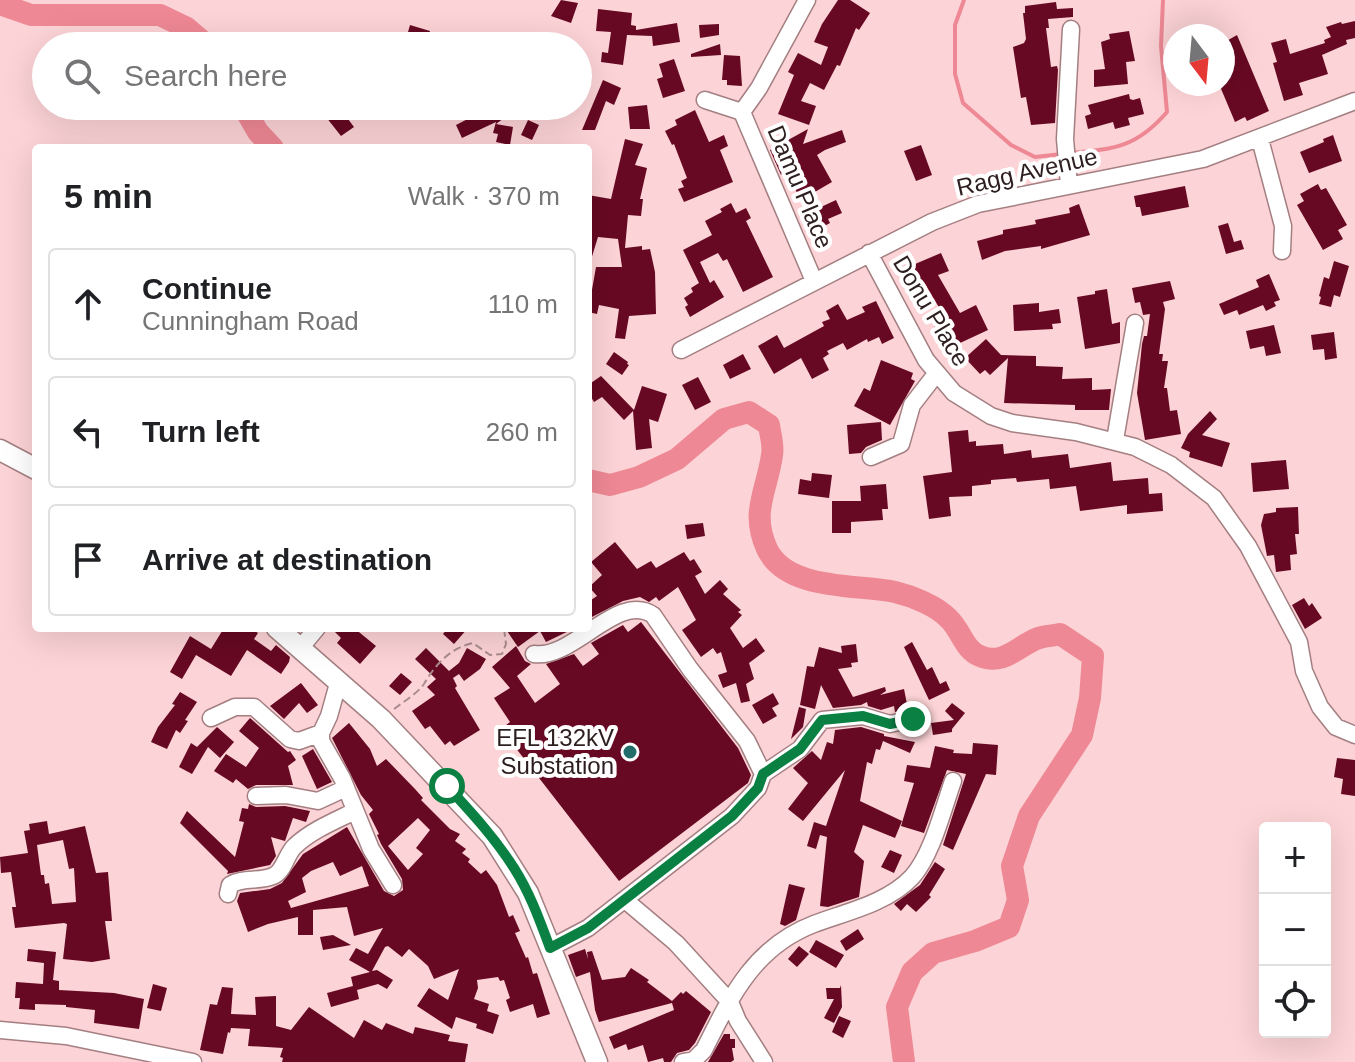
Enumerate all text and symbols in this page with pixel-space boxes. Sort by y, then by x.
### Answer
north arrow [1163,24,1235,96]
search box [32,32,592,120]
icon: search [60,54,104,98]
text: Search here [124,59,287,92]
street label: Damu Place [762,121,838,252]
street label: Ragg Avenue [954,142,1100,201]
text: 5 min [64,177,153,215]
text: Walk · 370 m [408,181,560,211]
street label: Donu Place [888,251,975,371]
text: Continue [142,272,272,305]
icon: ahead [66,282,110,326]
text: 110 m [488,289,558,319]
text: Cunningham Road [142,306,359,336]
icon: left [66,410,110,454]
text: Turn left [142,415,260,448]
text: 260 m [486,417,558,447]
icon: arrive [66,538,110,582]
text: Arrive at destination [142,543,432,576]
route end [895,701,931,737]
place label: EFL 132kV Substation [496,724,614,779]
marker: EFL 132kV Substation [621,743,639,761]
route start [429,768,465,804]
map controls [1259,822,1331,1038]
button: + [1259,822,1331,894]
button: − [1259,894,1331,966]
button: locate [1259,966,1331,1038]

